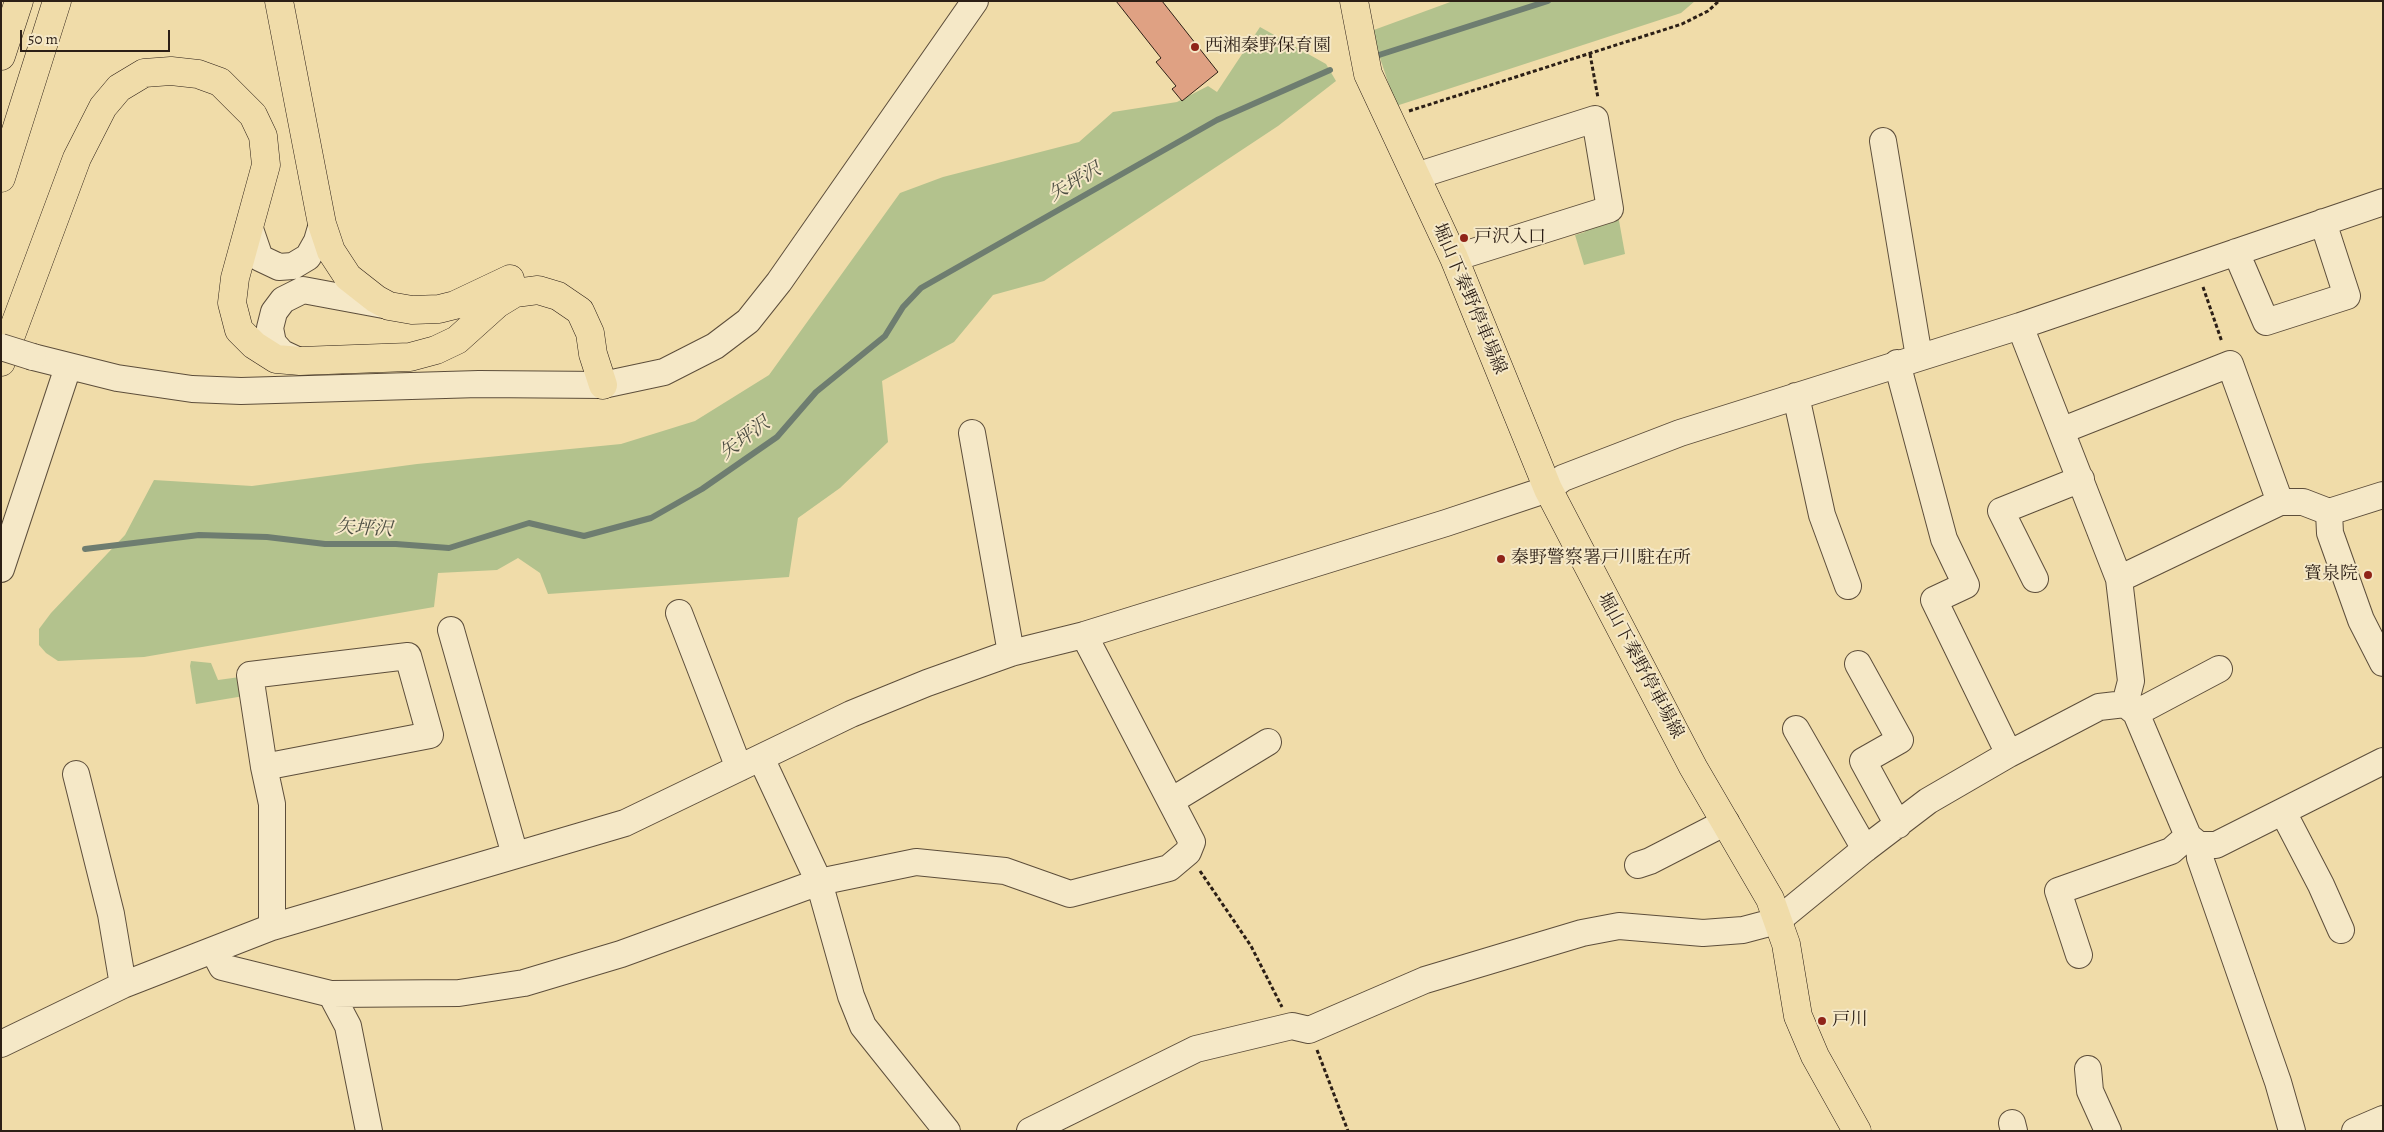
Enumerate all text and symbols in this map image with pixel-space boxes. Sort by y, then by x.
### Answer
scale bar [22,20,172,52]
text: 50 m [28,29,58,49]
place label: 西湘秦野保育園 [1205,36,1331,58]
marker: 西湘秦野保育園 [1189,41,1201,53]
water label: 矢坪沢 [1045,159,1105,207]
street label: 堀山下秦野停車場線 [1427,220,1511,378]
place label: 戸沢入口 [1474,227,1546,249]
marker: 戸沢入口 [1458,232,1470,244]
water label: 矢坪沢 [715,413,775,465]
water label: 矢坪沢 [335,516,393,542]
place label: 秦野警察署戸川駐在所 [1511,548,1691,570]
marker: 秦野警察署戸川駐在所 [1495,553,1507,565]
place label: 寳泉院 [2304,564,2358,586]
marker: 寳泉院 [2362,569,2374,581]
street label: 堀山下秦野停車場線 [1592,589,1688,743]
place label: 戸川 [1832,1010,1868,1032]
marker: 戸川 [1816,1015,1828,1027]

